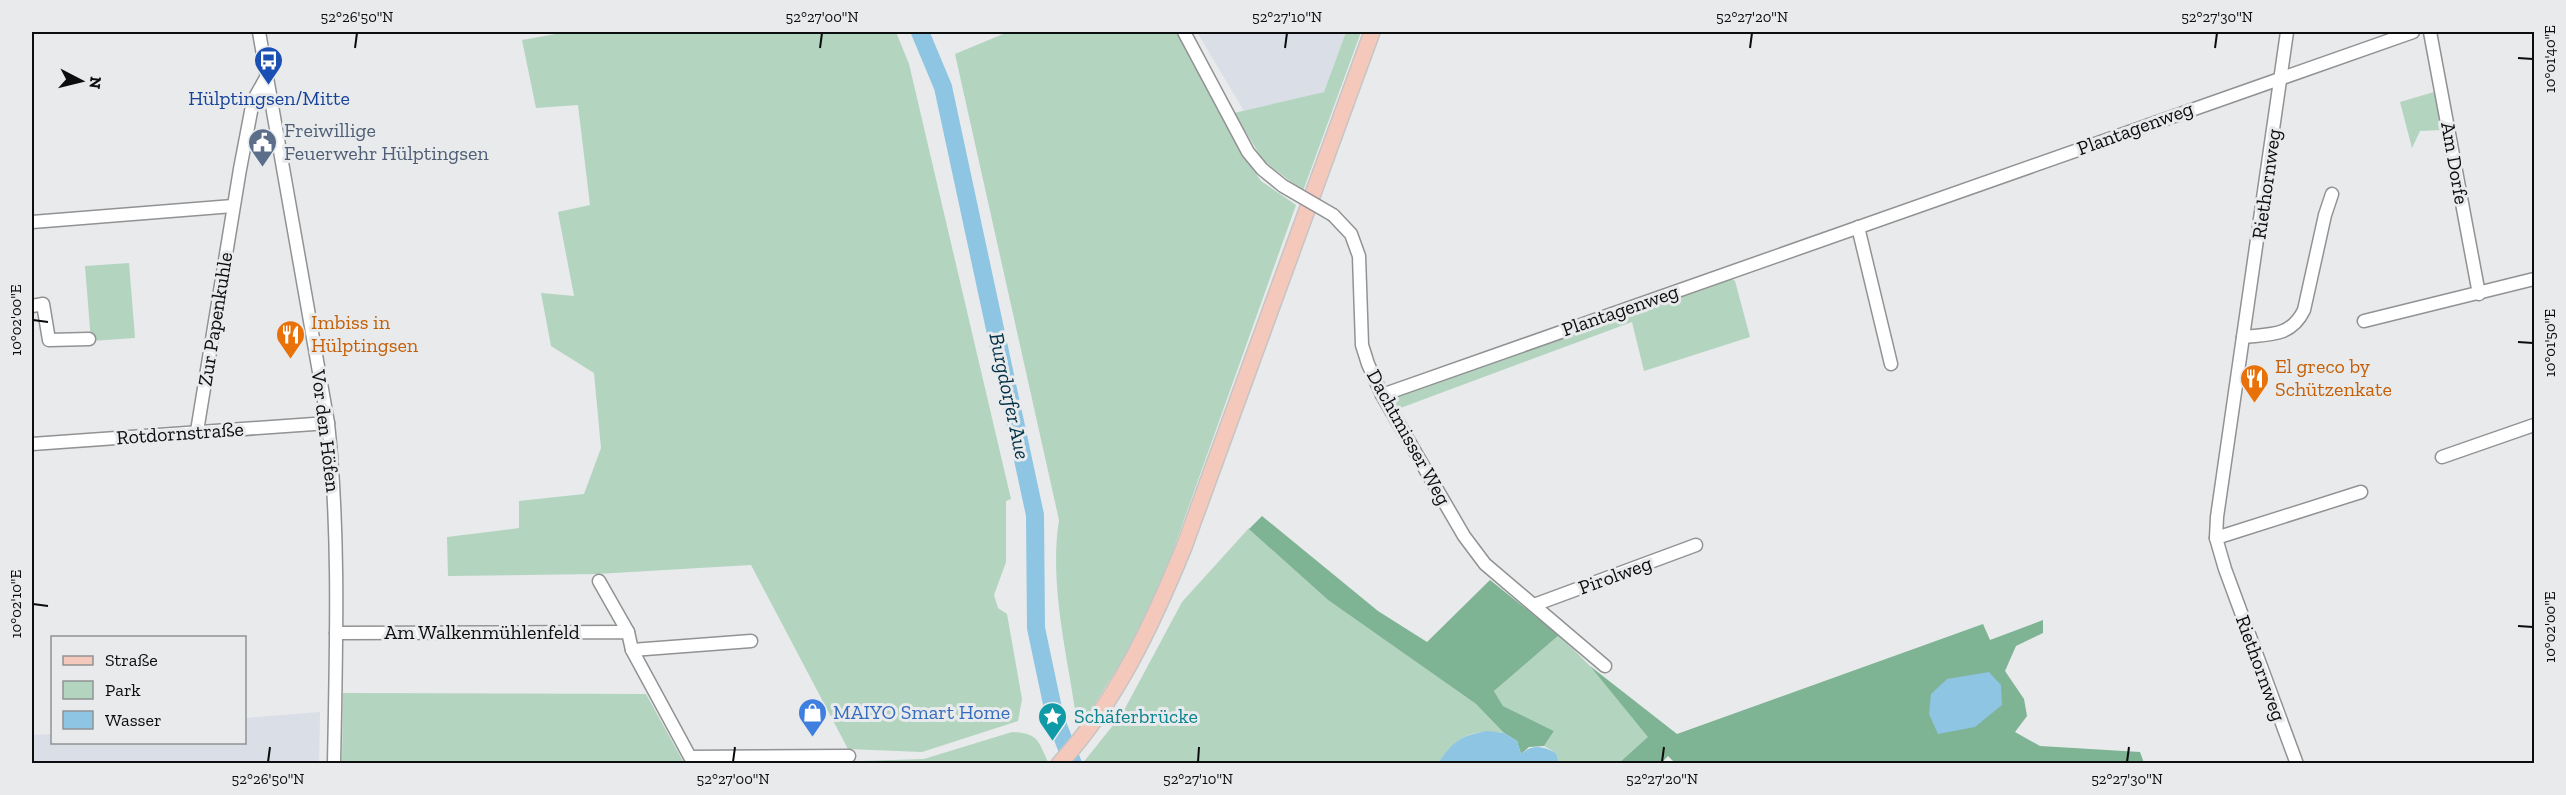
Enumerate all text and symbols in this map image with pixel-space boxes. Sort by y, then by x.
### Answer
text: 52°26'50"N [321,8,393,26]
text: 52°27'00"N [786,8,858,26]
text: 52°27'10"N [1252,8,1322,26]
text: 52°27'20"N [1716,8,1788,26]
text: 52°27'30"N [2181,8,2253,26]
text: 10°01'40"E [2541,25,2559,93]
bus stop icon: Hülptingsen/Mitte [253,44,285,86]
north arrow [51,51,111,111]
text: N [85,76,106,90]
place label: Hülptingsen/Mitte [188,86,350,110]
street label: Plantagenweg [2074,96,2196,160]
place label: Freiwillige Feuerwehr Hülptingsen [284,118,489,165]
street label: Am Dorfe [2436,120,2474,206]
public building icon: Freiwillige Feuerwehr Hülptingsen [247,126,279,168]
street label: Riethornweg [2246,127,2286,241]
street label: Zur Papenkuhle [193,250,237,388]
street label: Plantagenweg [1558,279,1682,341]
text: 10°02'00"E [7,284,25,356]
text: 10°01'50"E [2541,309,2559,377]
place label: Imbiss in Hülptingsen [311,310,419,357]
restaurant icon: Imbiss in Hülptingsen [274,318,306,360]
water label: Burgdorfer Aue [984,330,1036,462]
place label: El greco by Schützenkate [2275,354,2392,401]
restaurant icon: El greco by Schützenkate [2238,362,2270,404]
street label: Dachtmisser Weg [1362,365,1456,509]
street label: Vor den Höfen [306,368,345,494]
street label: Rotdornstraße [116,417,244,449]
street label: Pirolweg [1575,551,1655,599]
text: 10°02'10"E [7,570,25,638]
text: 10°02'00"E [2541,591,2559,663]
street label: Riethornweg [2231,612,2291,724]
street label: Am Walkenmühlenfeld [384,620,580,644]
legend [51,636,246,744]
text: Straße [105,649,158,671]
text: Park [105,679,141,701]
shop icon: MAIYO Smart Home [796,696,828,738]
place label: MAIYO Smart Home [833,700,1010,724]
place icon: Schäferbrücke [1037,700,1069,742]
place label: Schäferbrücke [1074,704,1198,728]
text: Wasser [105,709,162,731]
text: 52°26'50"N [232,770,304,788]
text: 52°27'00"N [697,770,769,788]
text: 52°27'10"N [1163,770,1233,788]
text: 52°27'20"N [1626,770,1698,788]
text: 52°27'30"N [2091,770,2163,788]

